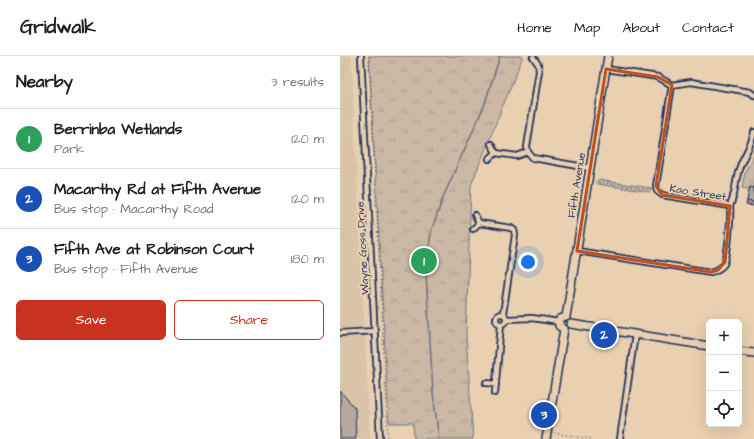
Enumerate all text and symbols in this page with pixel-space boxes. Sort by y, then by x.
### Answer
text: Gridwalk [20,14,96,41]
text: Home [517,18,552,38]
text: Map [574,18,600,38]
text: About [622,18,660,38]
text: Contact [682,18,734,38]
text: Nearby [16,70,73,94]
text: 3 results [271,73,324,91]
text: Berrinba Wetlands [54,119,182,140]
text: 1 [28,130,30,148]
text: 120 m [291,130,324,148]
text: Park [54,140,84,158]
street label: Fifth Avenue [564,151,589,219]
text: Macarthy Rd at Fifth Avenue [54,179,261,200]
street label: Kao Street [669,181,728,204]
text: 2 [25,190,33,208]
text: 120 m [291,190,324,208]
text: Bus stop · Macarthy Road [54,200,213,218]
street label: Wayne Goss Drive [353,201,373,295]
text: Fifth Ave at Robinson Court [54,239,254,260]
pin: 1 [411,246,437,276]
text: 3 [26,250,32,268]
text: 180 m [290,250,324,268]
your location [518,252,538,272]
text: Bus stop · Fifth Avenue [54,260,198,278]
button: Save [16,300,166,340]
button: Share [174,300,324,340]
map controls [706,319,742,427]
button: + [706,319,742,355]
pin: 2 [591,320,617,350]
button: − [706,355,742,391]
button: locate [706,391,742,427]
pin: 3 [531,400,557,430]

